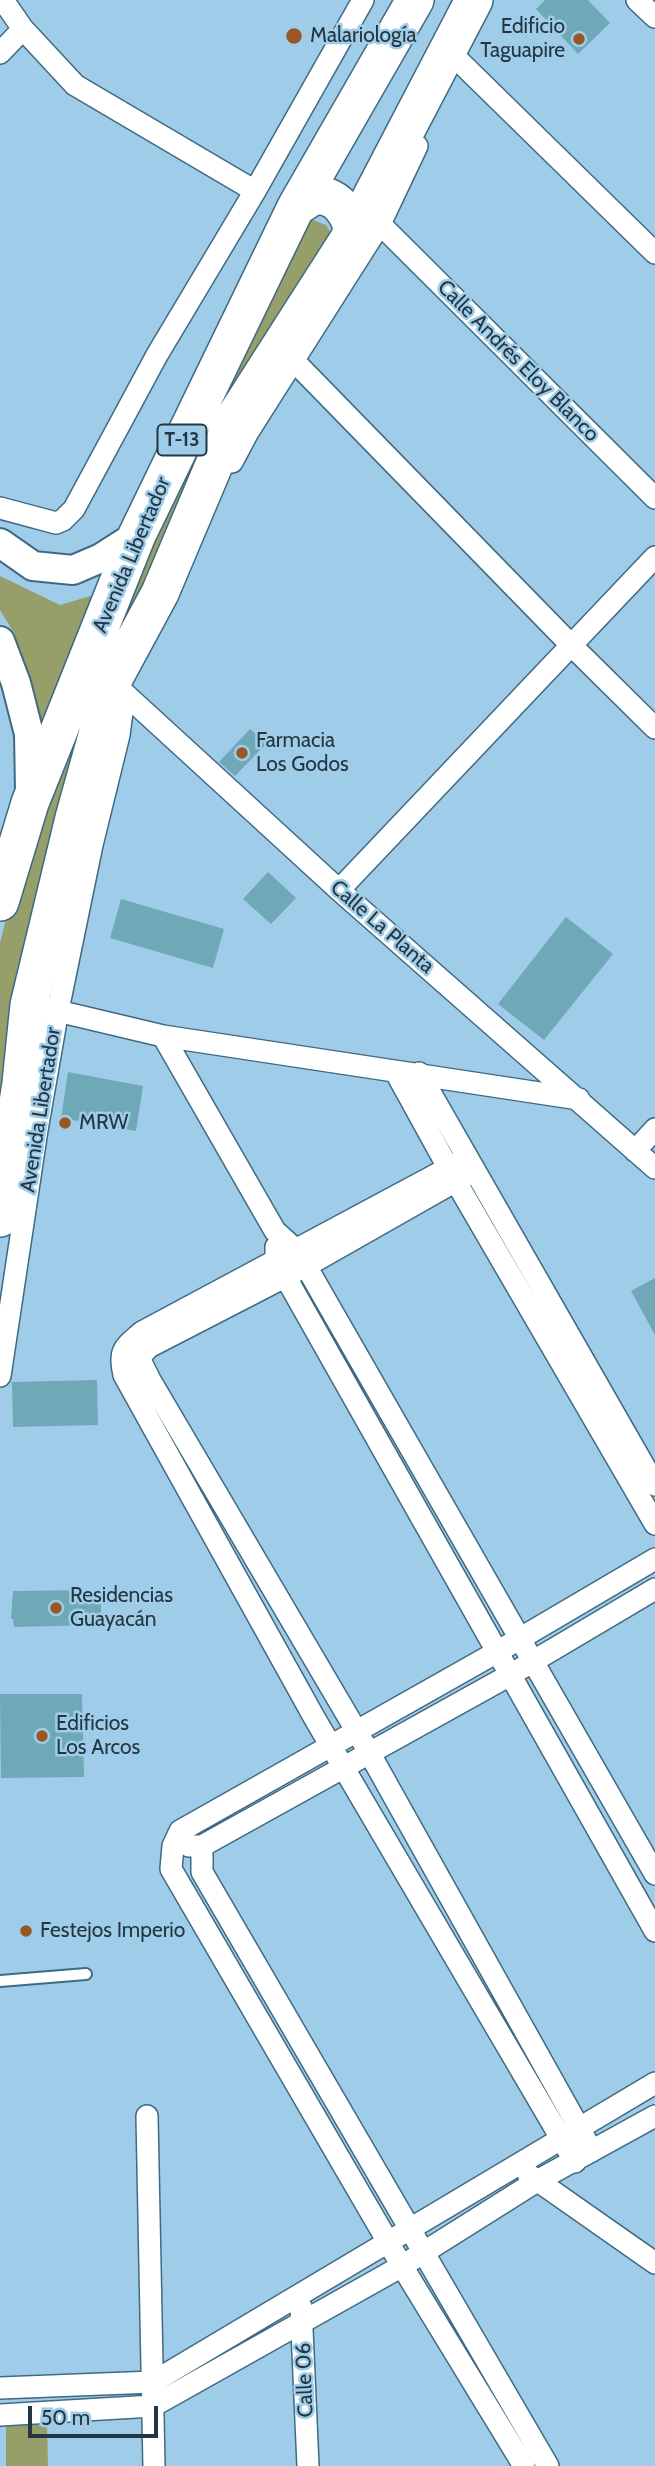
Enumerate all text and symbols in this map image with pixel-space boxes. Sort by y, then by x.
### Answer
place label: Edificio Taguapire [480,14,565,64]
place label: Malariología [310,23,416,49]
marker: Malariología [284,26,304,46]
marker: Edificio Taguapire [571,31,587,47]
street label: Calle Andrés Eloy Blanco [432,275,604,447]
road number: T-13 [158,424,206,456]
street label: Avenida Libertador [88,473,176,637]
place label: Farmacia Los Godos [256,728,349,778]
marker: Farmacia Los Godos [234,745,250,761]
street label: Calle La Planta [325,875,439,979]
street label: Avenida Libertador [16,1026,66,1194]
place label: MRW [79,1110,128,1136]
marker: MRW [57,1115,73,1131]
place label: Residencias Guayacán [70,1583,173,1633]
marker: Residencias Guayacán [48,1600,64,1616]
place label: Edificios Los Arcos [56,1711,140,1761]
marker: Edificios Los Arcos [34,1728,50,1744]
place label: Festejos Imperio [40,1918,185,1944]
marker: Festejos Imperio [18,1923,34,1939]
street label: Calle 06 [291,2342,319,2418]
scale bar [32,2392,161,2436]
text: 50 m [41,2405,90,2430]

